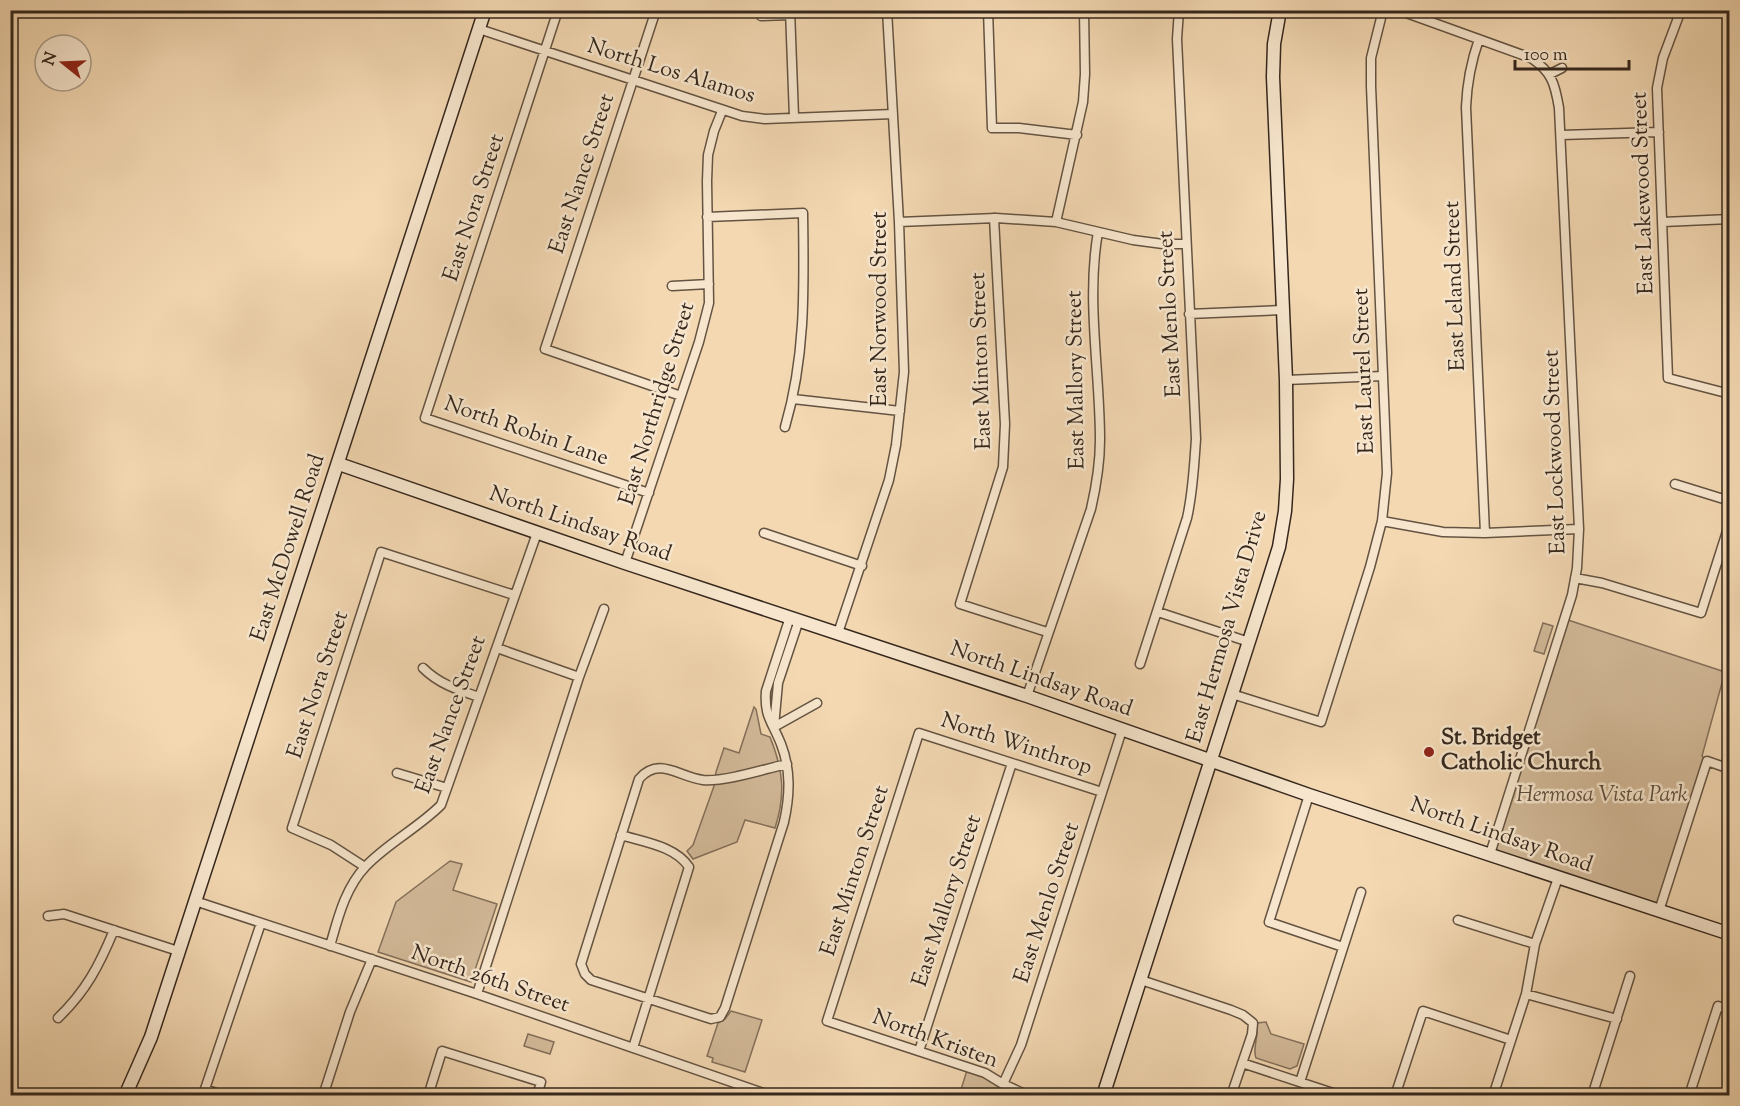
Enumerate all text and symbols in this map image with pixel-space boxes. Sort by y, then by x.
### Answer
street label: North Los Alamos [583,31,759,113]
north arrow [33,33,93,93]
scale bar [1515,33,1629,71]
text: 100 m [1524,43,1568,69]
text: N [38,49,64,69]
street label: East Nance Street [542,90,624,258]
street label: East Lakewood Street [1624,91,1664,295]
street label: East Nora Street [436,130,514,286]
street label: East Leland Street [1437,200,1475,372]
street label: East Norwood Street [865,211,897,407]
street label: East Menlo Street [1151,229,1191,398]
street label: East Minton Street [963,271,1001,450]
street label: East Laurel Street [1346,287,1384,455]
street label: East Mallory Street [1059,290,1095,470]
street label: East Northridge Street [612,298,704,510]
street label: East Lockwood Street [1536,349,1576,555]
street label: North Robin Lane [439,389,613,475]
street label: East McDowell Road [244,450,334,646]
street label: North Lindsay Road [485,479,675,571]
street label: East Hermosa Vista Drive [1180,507,1276,747]
street label: East Nora Street [280,607,358,763]
street label: East Nance Street [409,631,496,799]
street label: North Lindsay Road [946,634,1136,726]
street label: North Winthrop [936,705,1096,785]
place label: St. Bridget Catholic Church [1441,723,1602,780]
marker: St. Bridget Catholic Church [1422,745,1436,759]
park label: Hermosa Vista Park [1516,780,1688,812]
street label: East Minton Street [813,781,899,960]
street label: North Lindsay Road [1406,790,1596,882]
street label: East Mallory Street [905,810,991,991]
street label: East Menlo Street [1007,818,1089,987]
street label: North 26th Street [406,938,574,1022]
street label: North Kristen [867,1002,1003,1078]

